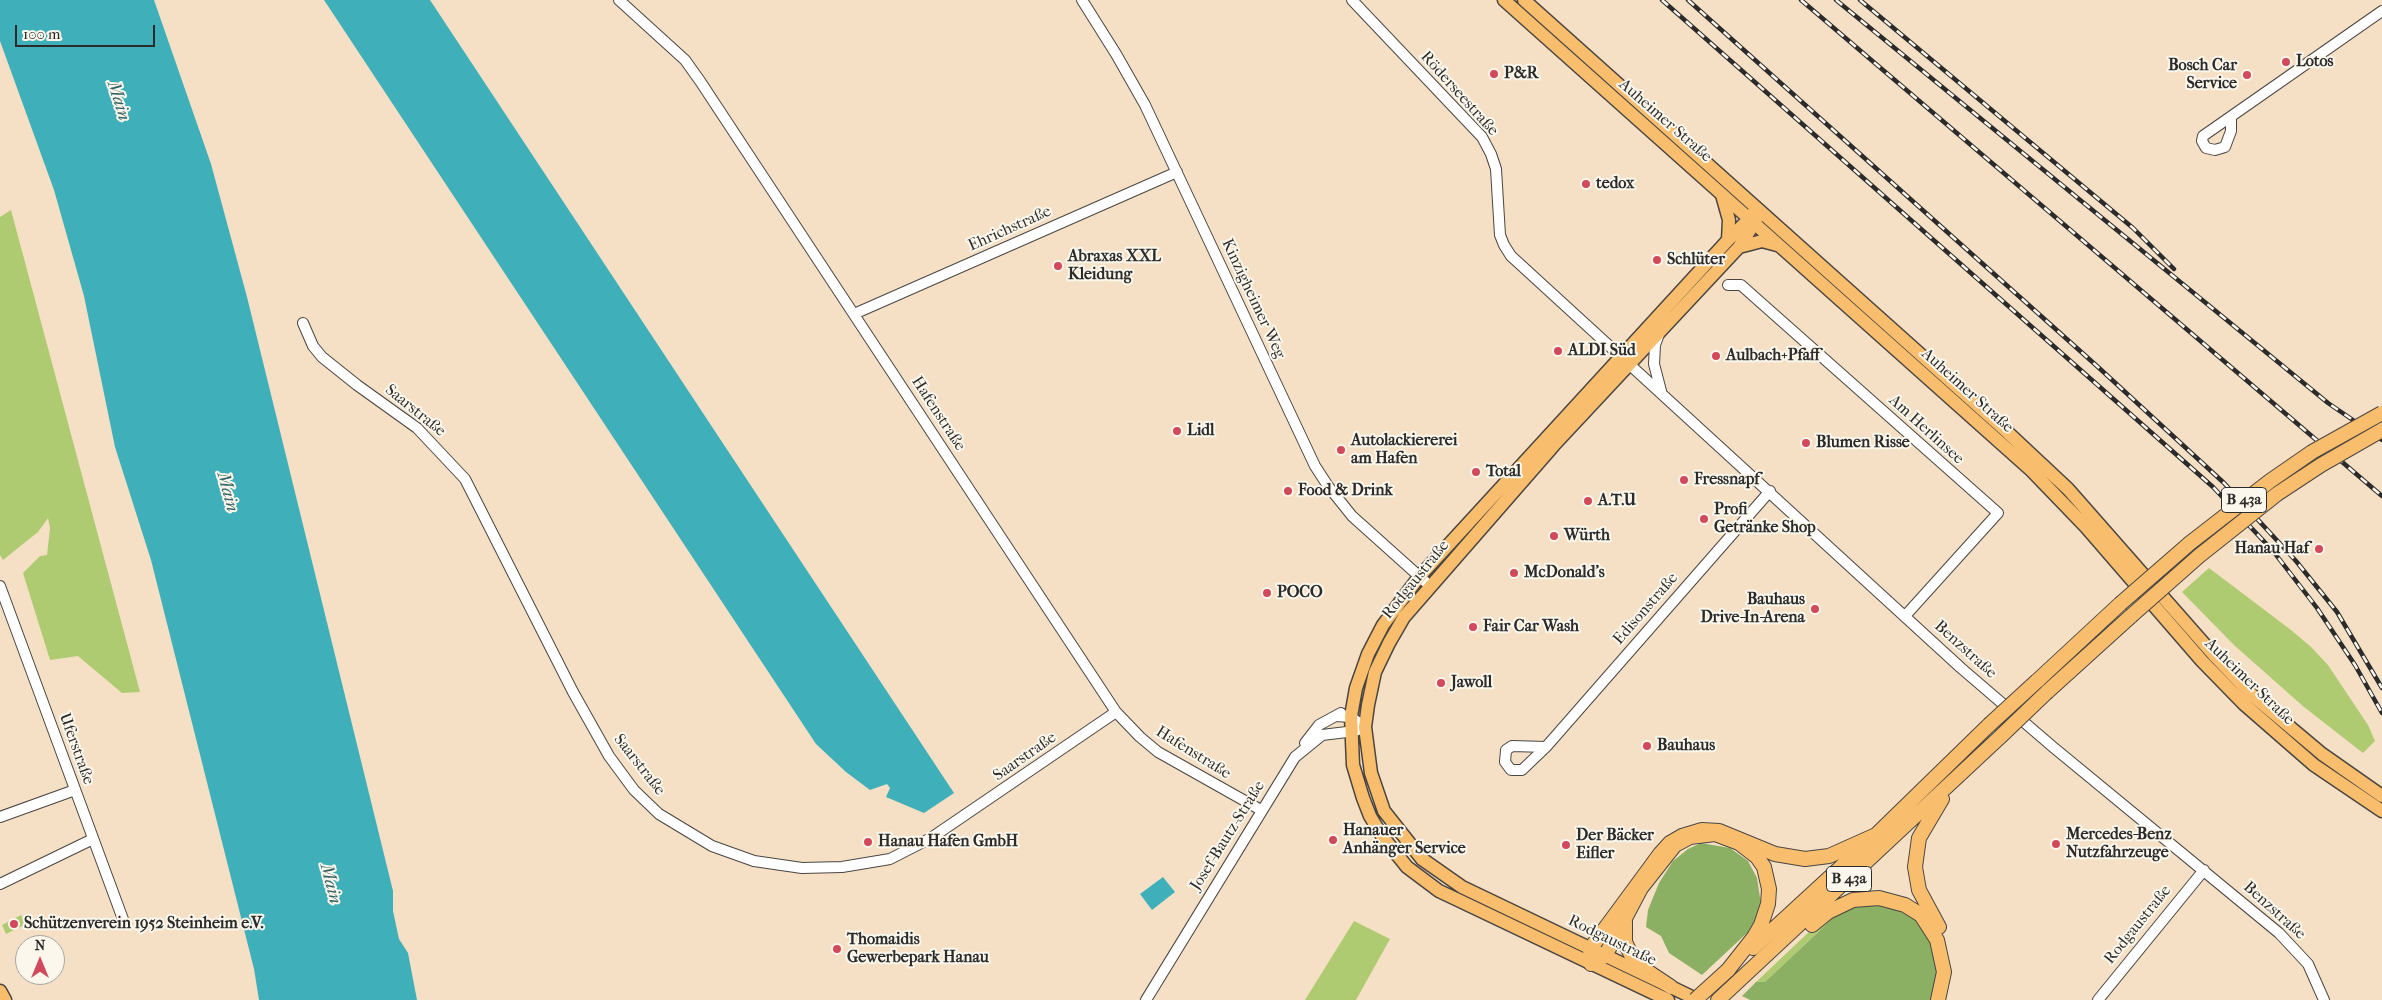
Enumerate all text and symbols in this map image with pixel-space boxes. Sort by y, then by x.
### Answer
scale bar [18,15,158,47]
text: 100 m [23,25,61,43]
street label: Röderseestraße [1416,48,1502,140]
place label: Lotos [2296,52,2334,72]
place label: Bosch Car Service [2168,56,2237,94]
marker: Lotos [2280,56,2292,68]
place label: P&R [1504,64,1538,84]
marker: P&R [1488,68,1500,80]
marker: Bosch Car Service [2241,69,2253,81]
street label: Auheimer Straße [1615,75,1715,167]
water label: Main [102,79,134,123]
place label: tedox [1596,174,1634,194]
marker: tedox [1580,178,1592,190]
street label: Ehrichstraße [966,202,1054,256]
street label: Kinzigheimer Weg [1217,236,1289,362]
place label: Abraxas XXL Kleidung [1068,247,1161,285]
place label: Schlüter [1667,250,1725,270]
marker: Schlüter [1651,254,1663,266]
marker: Abraxas XXL Kleidung [1052,260,1064,272]
place label: ALDI Süd [1568,341,1636,361]
marker: ALDI Süd [1552,345,1564,357]
street label: Auheimer Straße [1917,345,2017,437]
place label: Aulbach+Pfaff [1726,346,1819,366]
marker: Aulbach+Pfaff [1710,350,1722,362]
street label: Hafenstraße [907,373,969,455]
street label: Saarstraße [381,381,449,441]
street label: Am Herlinsee [1885,391,1967,469]
place label: Lidl [1187,421,1214,441]
marker: Lidl [1171,425,1183,437]
place label: Autolackiererei am Hafen [1351,431,1457,469]
place label: Blumen Risse [1816,433,1910,453]
marker: Blumen Risse [1800,437,1812,449]
marker: Autolackiererei am Hafen [1335,444,1347,456]
place label: Total [1486,462,1521,482]
marker: Total [1470,466,1482,478]
water label: Main [211,470,243,514]
place label: Fressnapf [1694,470,1760,490]
marker: Fressnapf [1678,474,1690,486]
place label: Food & Drink [1298,481,1393,501]
marker: Food & Drink [1282,485,1294,497]
road number: B 43a [2222,488,2266,512]
place label: A.T.U [1598,491,1636,511]
marker: A.T.U [1582,495,1594,507]
place label: Profi Getränke Shop [1714,500,1816,538]
marker: Profi Getränke Shop [1698,513,1710,525]
place label: Würth [1564,526,1610,546]
marker: Würth [1548,530,1560,542]
street label: Rodgaustraße [1378,537,1454,623]
place label: Hanau Haf [2234,539,2309,559]
marker: Hanau Haf [2313,543,2325,555]
place label: McDonald's [1524,563,1605,583]
marker: McDonald's [1508,567,1520,579]
street label: Edisonstraße [1610,569,1682,649]
place label: POCO [1277,583,1323,603]
marker: POCO [1261,587,1273,599]
place label: Bauhaus Drive-In-Arena [1700,590,1805,628]
marker: Bauhaus Drive-In-Arena [1809,603,1821,615]
place label: Fair Car Wash [1483,617,1579,637]
street label: Benzstraße [1930,617,2000,683]
marker: Fair Car Wash [1467,621,1479,633]
street label: Auheimer Straße [2200,634,2298,730]
place label: Jawoll [1451,673,1492,693]
marker: Jawoll [1435,677,1447,689]
street label: Uferstraße [54,711,98,787]
street label: Hafenstraße [1152,722,1234,784]
street label: Saarstraße [990,728,1060,786]
street label: Saarstraße [609,731,669,799]
place label: Bauhaus [1657,736,1715,756]
marker: Bauhaus [1641,740,1653,752]
street label: Josef-Bautz-Straße [1187,778,1269,894]
place label: Hanauer Anhänger Service [1343,821,1466,859]
place label: Mercedes-Benz Nutzfahrzeuge [2066,825,2171,863]
place label: Der Bäcker Eifler [1576,826,1654,864]
place label: Hanau Hafen GmbH [878,832,1018,852]
marker: Hanauer Anhänger Service [1327,834,1339,846]
marker: Hanau Hafen GmbH [862,836,874,848]
marker: Mercedes-Benz Nutzfahrzeuge [2050,838,2062,850]
marker: Der Bäcker Eifler [1560,839,1572,851]
water label: Main [315,862,345,906]
road number: B 43a [1826,866,1872,892]
street label: Benzstraße [2239,878,2309,944]
street label: Rodgaustraße [2100,882,2176,968]
street label: Rodgaustraße [1565,911,1659,971]
place label: Schützenverein 1952 Steinheim e.V. [24,914,264,934]
marker: Schützenverein 1952 Steinheim e.V. [8,918,20,930]
place label: Thomaidis Gewerbepark Hanau [847,930,989,968]
north arrow [15,935,65,985]
text: N [35,937,45,954]
marker: Thomaidis Gewerbepark Hanau [831,943,843,955]

